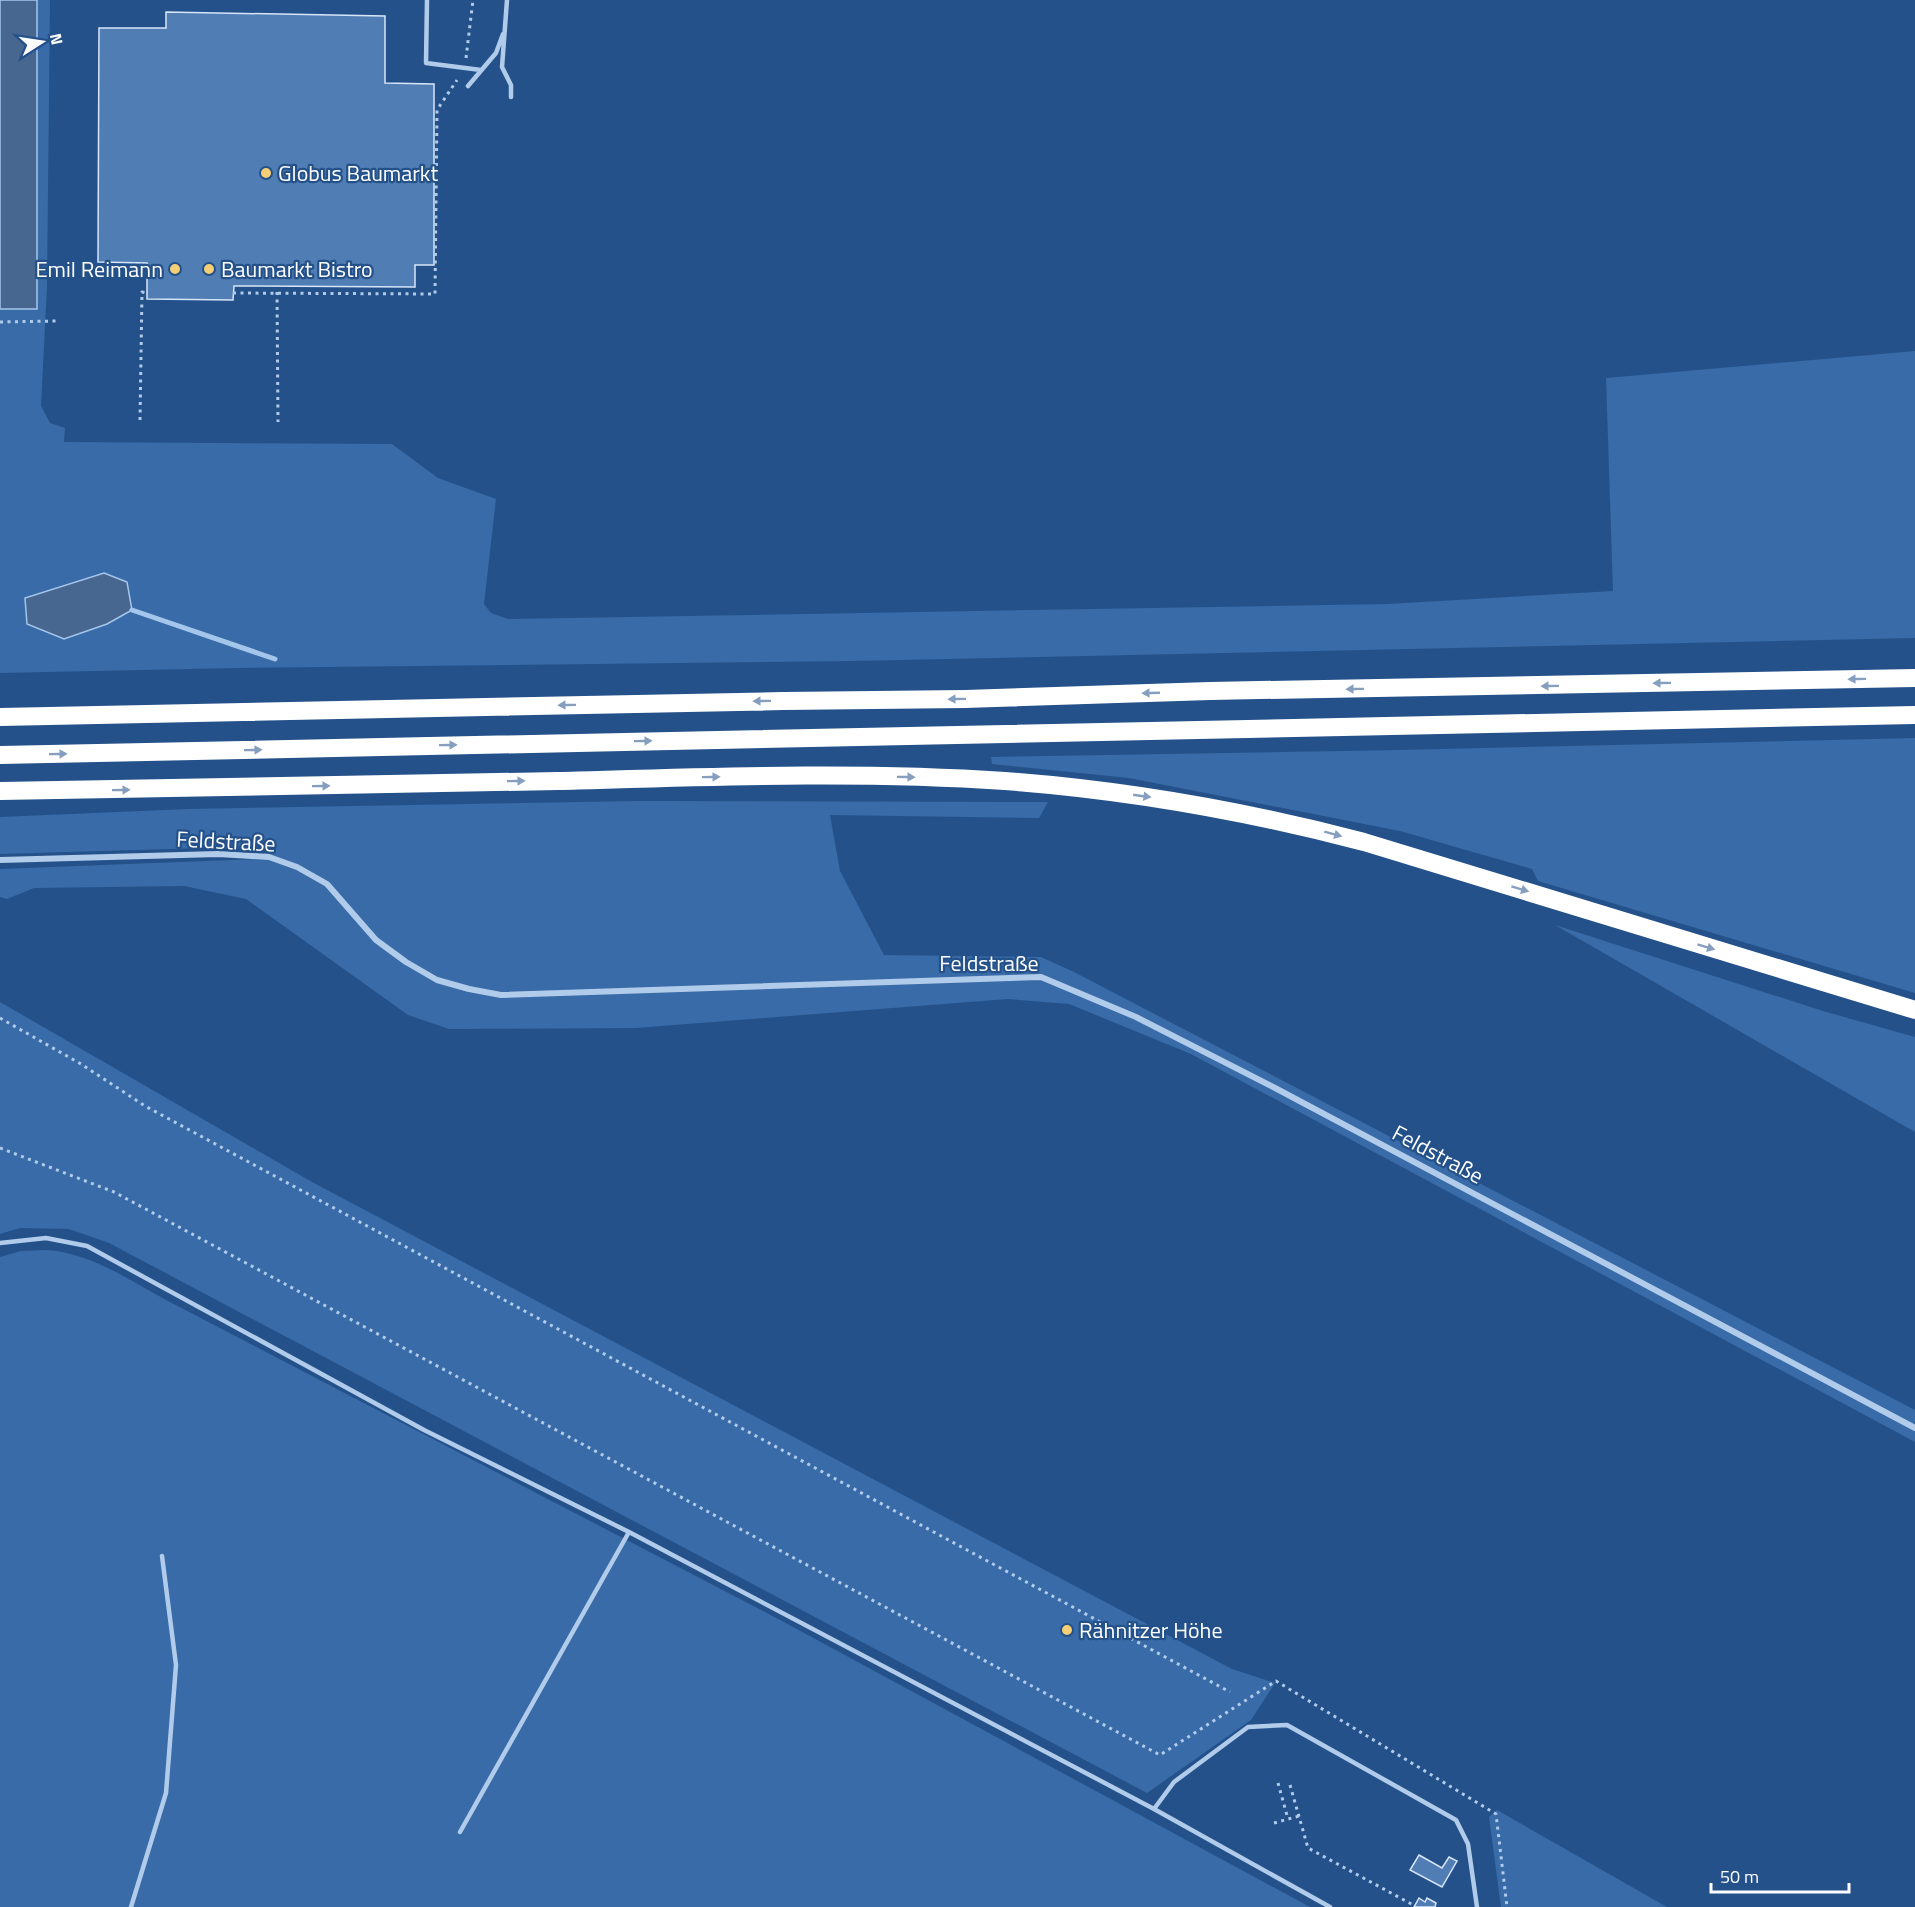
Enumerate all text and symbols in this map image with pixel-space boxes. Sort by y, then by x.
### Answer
north arrow [12,12,72,72]
text: N [44,31,70,47]
place label: Globus Baumarkt [278,156,438,190]
marker: Globus Baumarkt [259,166,273,180]
place label: Emil Reimann [35,252,163,286]
place label: Baumarkt Bistro [221,252,373,286]
marker: Emil Reimann [168,262,182,276]
marker: Baumarkt Bistro [202,262,216,276]
one-way arrow [1847,675,1866,684]
one-way arrow [1652,679,1671,688]
one-way arrow [1540,681,1559,690]
one-way arrow [1345,684,1364,694]
one-way arrow [1142,689,1161,698]
one-way arrow [947,694,966,704]
one-way arrow [752,696,771,706]
one-way arrow [557,700,576,710]
one-way arrow [634,736,653,746]
one-way arrow [439,741,458,750]
one-way arrow [244,745,263,754]
one-way arrow [49,749,68,758]
one-way arrow [702,772,721,782]
one-way arrow [897,772,916,782]
one-way arrow [507,777,526,786]
one-way arrow [312,781,331,790]
one-way arrow [112,785,131,794]
one-way arrow [1132,792,1151,801]
street label: Feldstraße [176,821,276,861]
one-way arrow [1324,829,1342,839]
one-way arrow [1511,885,1529,894]
one-way arrow [1697,943,1715,952]
street label: Feldstraße [939,946,1039,980]
street label: Feldstraße [1386,1116,1490,1192]
place label: Rähnitzer Höhe [1079,1613,1223,1647]
marker: Rähnitzer Höhe [1060,1623,1074,1637]
scale bar [1711,1856,1849,1894]
text: 50 m [1720,1863,1759,1890]

